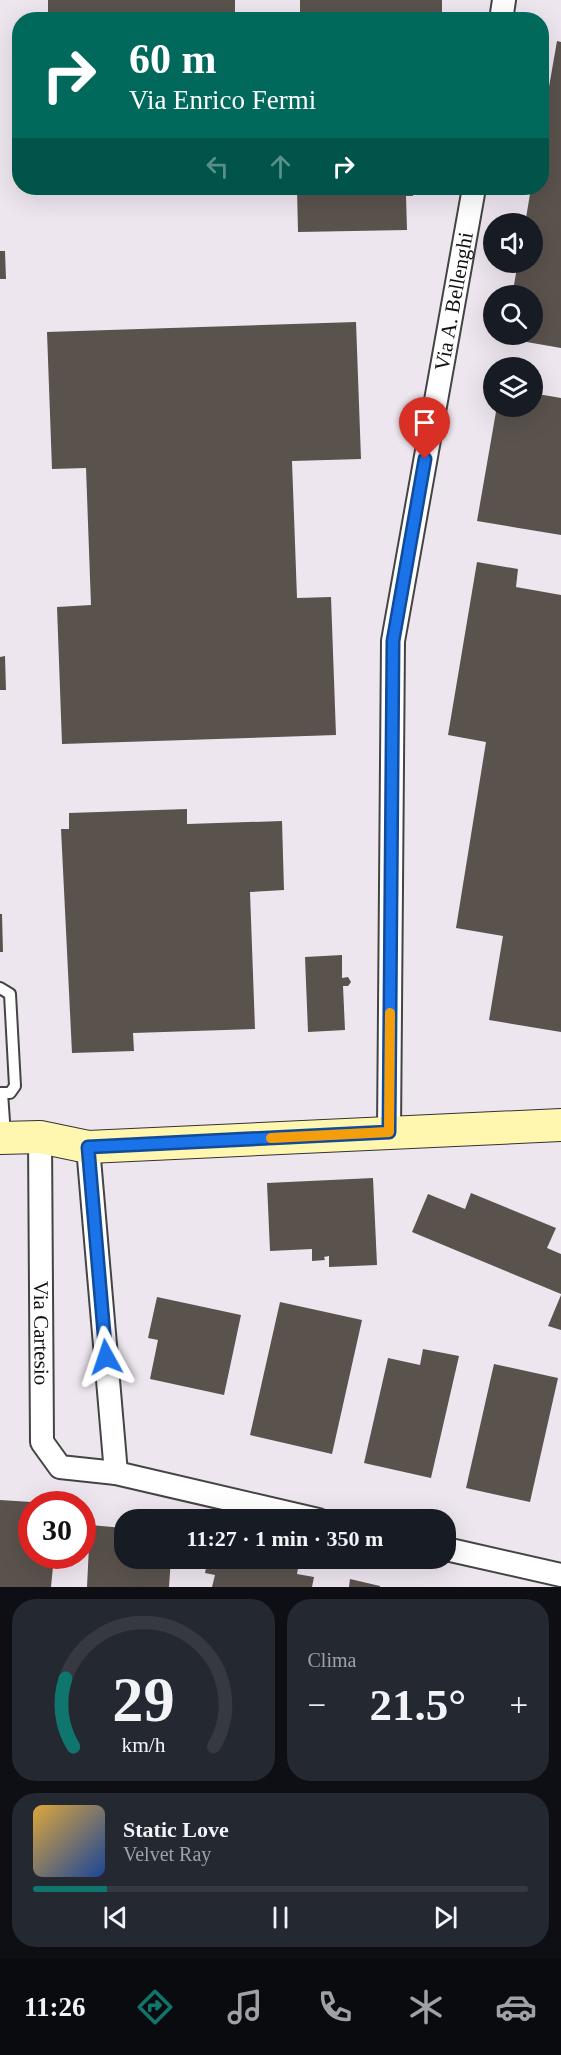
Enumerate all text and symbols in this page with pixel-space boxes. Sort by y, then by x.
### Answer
icon: right [30,36,108,114]
text: 60 m [129,36,217,82]
text: Via Enrico Fermi [129,85,316,115]
icon: left [201,150,234,183]
icon: ahead [264,150,297,183]
icon: right [327,150,360,183]
map controls [483,213,543,417]
button: sound [483,213,543,273]
street label: Via A. Bellenghi [430,230,478,373]
button: search [483,285,543,345]
button: layers [483,357,543,417]
pin [399,397,450,459]
icon: arrive [408,406,441,439]
street label: Via Cartesio [29,1281,54,1385]
position arrow [74,1325,138,1389]
speed limit sign: 30 [18,1491,96,1569]
text: 11:27 · 1 min · 350 m [187,1526,383,1551]
text: Clima [308,1649,356,1671]
text: 29 [112,1665,174,1734]
text: 21.5° [369,1680,466,1730]
text: − [308,1687,326,1723]
text: + [509,1687,528,1723]
text: km/h [121,1733,166,1757]
text: Static Love [123,1817,229,1842]
text: Velvet Ray [123,1843,211,1865]
icon: previous [99,1901,132,1934]
icon: pause [264,1901,297,1934]
icon: next [429,1901,462,1934]
icon: directions [134,1986,176,2028]
icon: music [224,1986,266,2028]
icon: phone [314,1986,356,2028]
icon: climate [405,1986,447,2028]
icon: car [495,1986,537,2028]
text: 11:26 [24,1992,86,2022]

